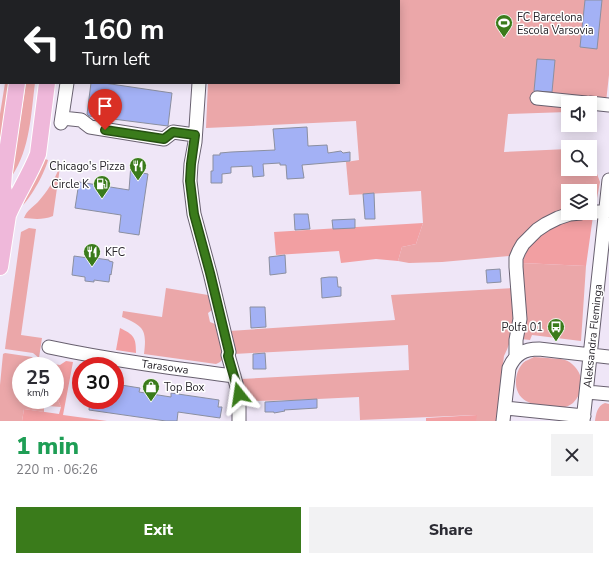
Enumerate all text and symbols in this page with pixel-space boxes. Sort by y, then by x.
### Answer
place label: FC Barcelona Escola Varsovia [517,10,594,38]
text: 160 m [82,11,165,49]
sports icon: FC Barcelona Escola Varsovia [494,13,514,38]
icon: left [16,16,68,68]
text: Turn left [82,47,150,71]
pin [88,89,122,130]
icon: arrive [94,95,116,117]
map controls [561,96,597,220]
button: sound [561,96,597,132]
button: search [561,140,597,176]
restaurant icon: Chicago's Pizza [128,156,148,181]
place label: Chicago's Pizza [49,159,125,174]
fuel station icon: Circle K [92,174,112,199]
place label: Circle K [51,177,90,192]
button: layers [561,184,597,220]
restaurant icon: KFC [82,242,102,267]
place label: KFC [105,245,125,260]
street label: Aleksandra Fleminga [580,283,606,389]
bus stop icon: Polfa 01 [546,317,566,342]
place label: Polfa 01 [502,320,543,335]
street label: Tarasowa [140,356,190,378]
speed limit sign: 30 [72,357,124,409]
text: 25 [26,364,50,391]
position arrow [218,373,260,415]
shop icon: Top Box [141,377,161,402]
place label: Top Box [164,380,205,395]
text: km/h [27,386,49,400]
text: 1 min [16,430,79,462]
button: close [551,434,593,476]
text: 220 m · 06:26 [16,461,98,479]
button: Exit [16,507,301,553]
button: Share [309,507,593,553]

